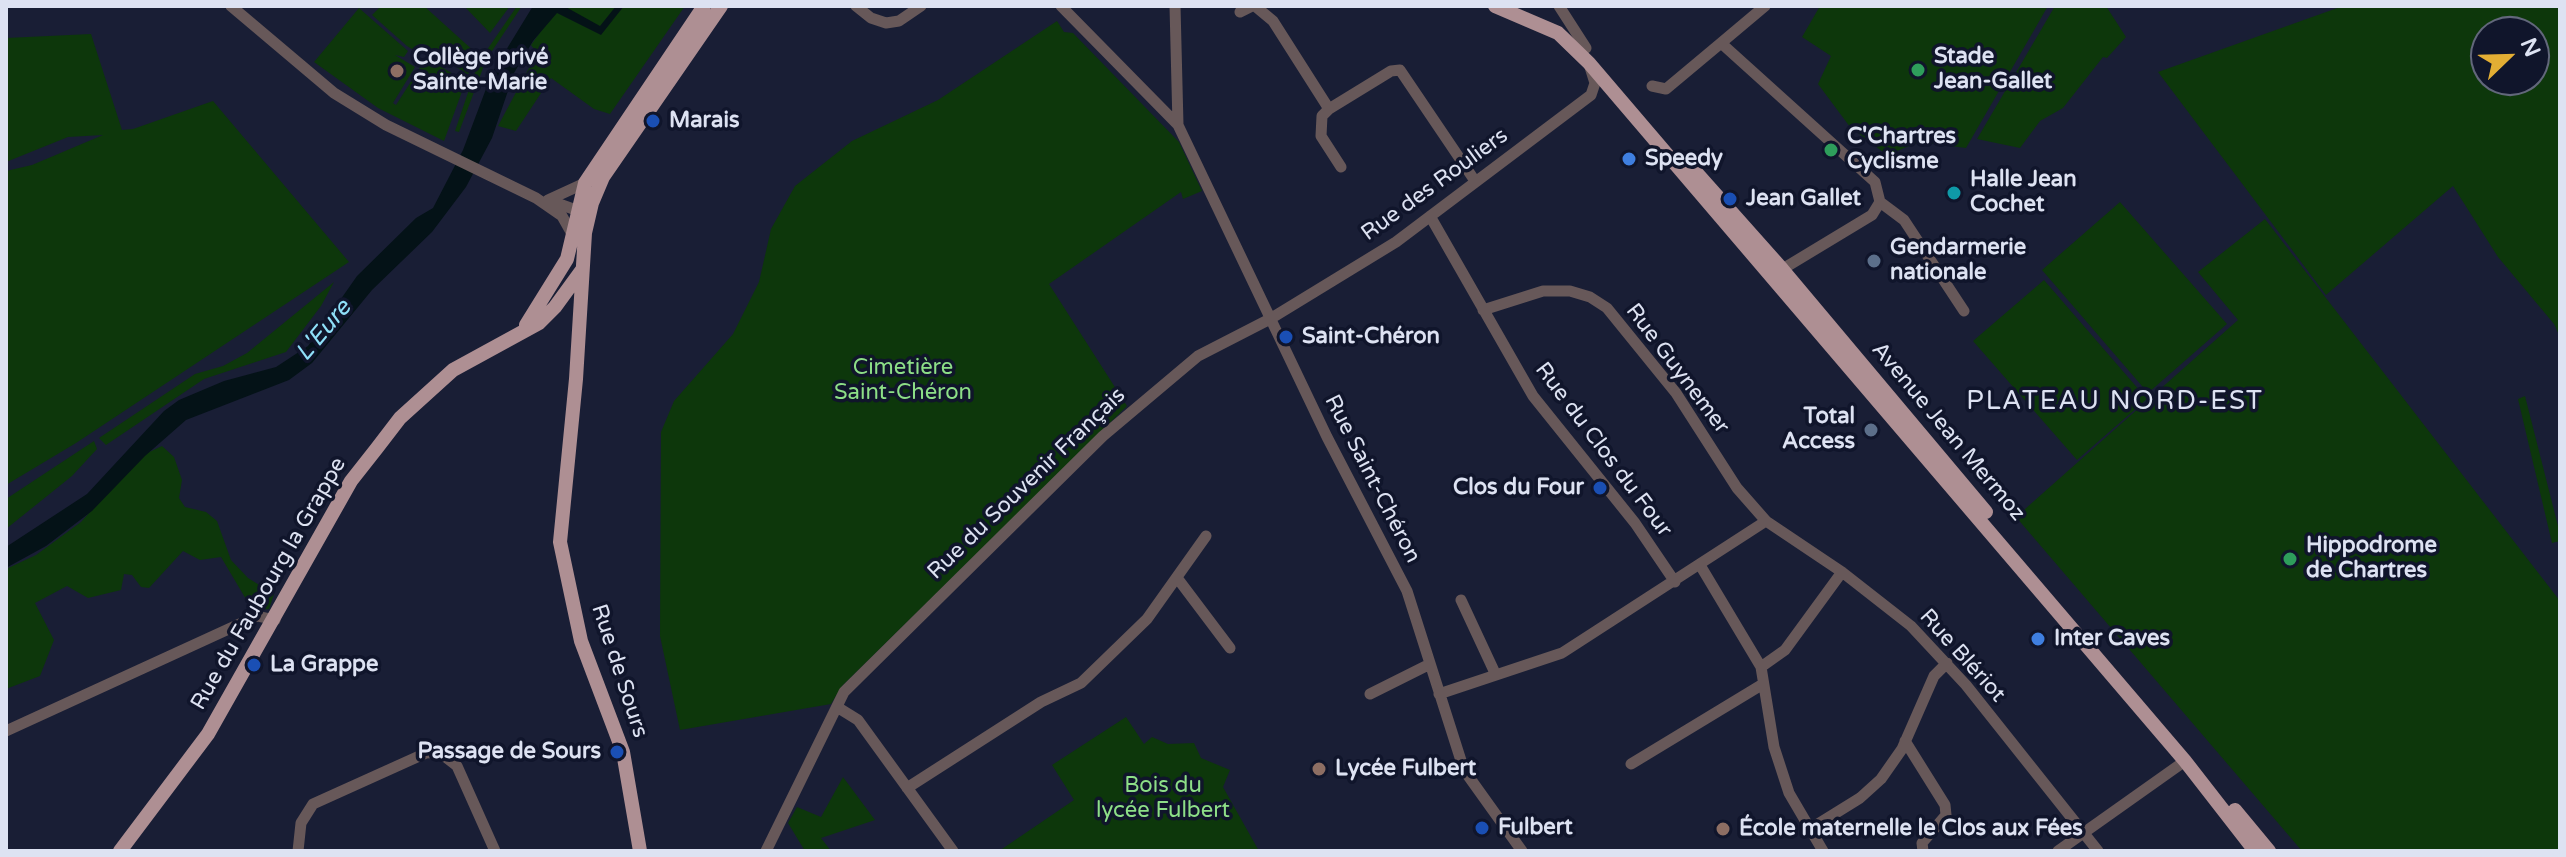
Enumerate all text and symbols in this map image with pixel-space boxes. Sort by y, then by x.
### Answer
north arrow [2470,16,2550,96]
text: N [2515,34,2546,61]
place label: Stade Jean-Gallet [1934,44,2052,96]
place label: Collège privé Sainte-Marie [413,45,549,96]
marker: Stade Jean-Gallet [1909,61,1927,79]
marker: Collège privé Sainte-Marie [388,62,406,80]
place label: Marais [669,108,739,134]
marker: Marais [644,112,662,130]
street label: Rue des Rouliers [1357,123,1513,247]
place label: C'Chartres Cyclisme [1847,124,1956,176]
marker: C'Chartres Cyclisme [1822,141,1840,159]
place label: Speedy [1645,146,1723,172]
marker: Speedy [1620,150,1638,168]
place label: Halle Jean Cochet [1970,167,2077,218]
marker: Halle Jean Cochet [1945,184,1963,202]
place label: Jean Gallet [1746,186,1861,212]
marker: Jean Gallet [1721,190,1739,208]
place label: Gendarmerie nationale [1890,235,2026,286]
marker: Gendarmerie nationale [1865,252,1883,270]
water label: L'Eure [290,294,358,368]
street label: Rue Guynemer [1620,299,1734,439]
place label: Saint-Chéron [1302,324,1440,350]
marker: Saint-Chéron [1277,328,1295,346]
street label: Avenue Jean Mermoz [1866,337,2030,527]
park label: Cimetière Saint-Chéron [834,355,972,406]
street label: Rue du Clos du Four [1529,358,1677,542]
street label: Rue du Souvenir Français [923,383,1131,585]
district label: PLATEAU NORD-EST [1966,386,2264,418]
street label: Rue Saint-Chéron [1318,391,1426,567]
place label: Total Access [1782,404,1855,456]
marker: Total Access [1862,421,1880,439]
street label: Rue du Faubourg la Grappe [186,453,352,715]
place label: Clos du Four [1453,475,1584,501]
marker: Clos du Four [1591,479,1609,497]
place label: Hippodrome de Chartres [2306,533,2437,584]
marker: Hippodrome de Chartres [2281,550,2299,568]
street label: Rue de Sours [585,601,653,741]
street label: Rue Blériot [1913,604,2011,708]
place label: Inter Caves [2054,626,2170,652]
marker: Inter Caves [2029,630,2047,648]
place label: La Grappe [270,652,378,678]
marker: La Grappe [245,656,263,674]
place label: Passage de Sours [418,739,601,765]
marker: Passage de Sours [608,743,626,761]
place label: Lycée Fulbert [1335,756,1476,782]
marker: Lycée Fulbert [1310,760,1328,778]
park label: Bois du lycée Fulbert [1096,773,1230,824]
place label: Fulbert [1498,815,1573,841]
place label: École maternelle le Clos aux Fées [1739,816,2083,842]
marker: Fulbert [1473,819,1491,837]
marker: École maternelle le Clos aux Fées [1714,820,1732,838]

